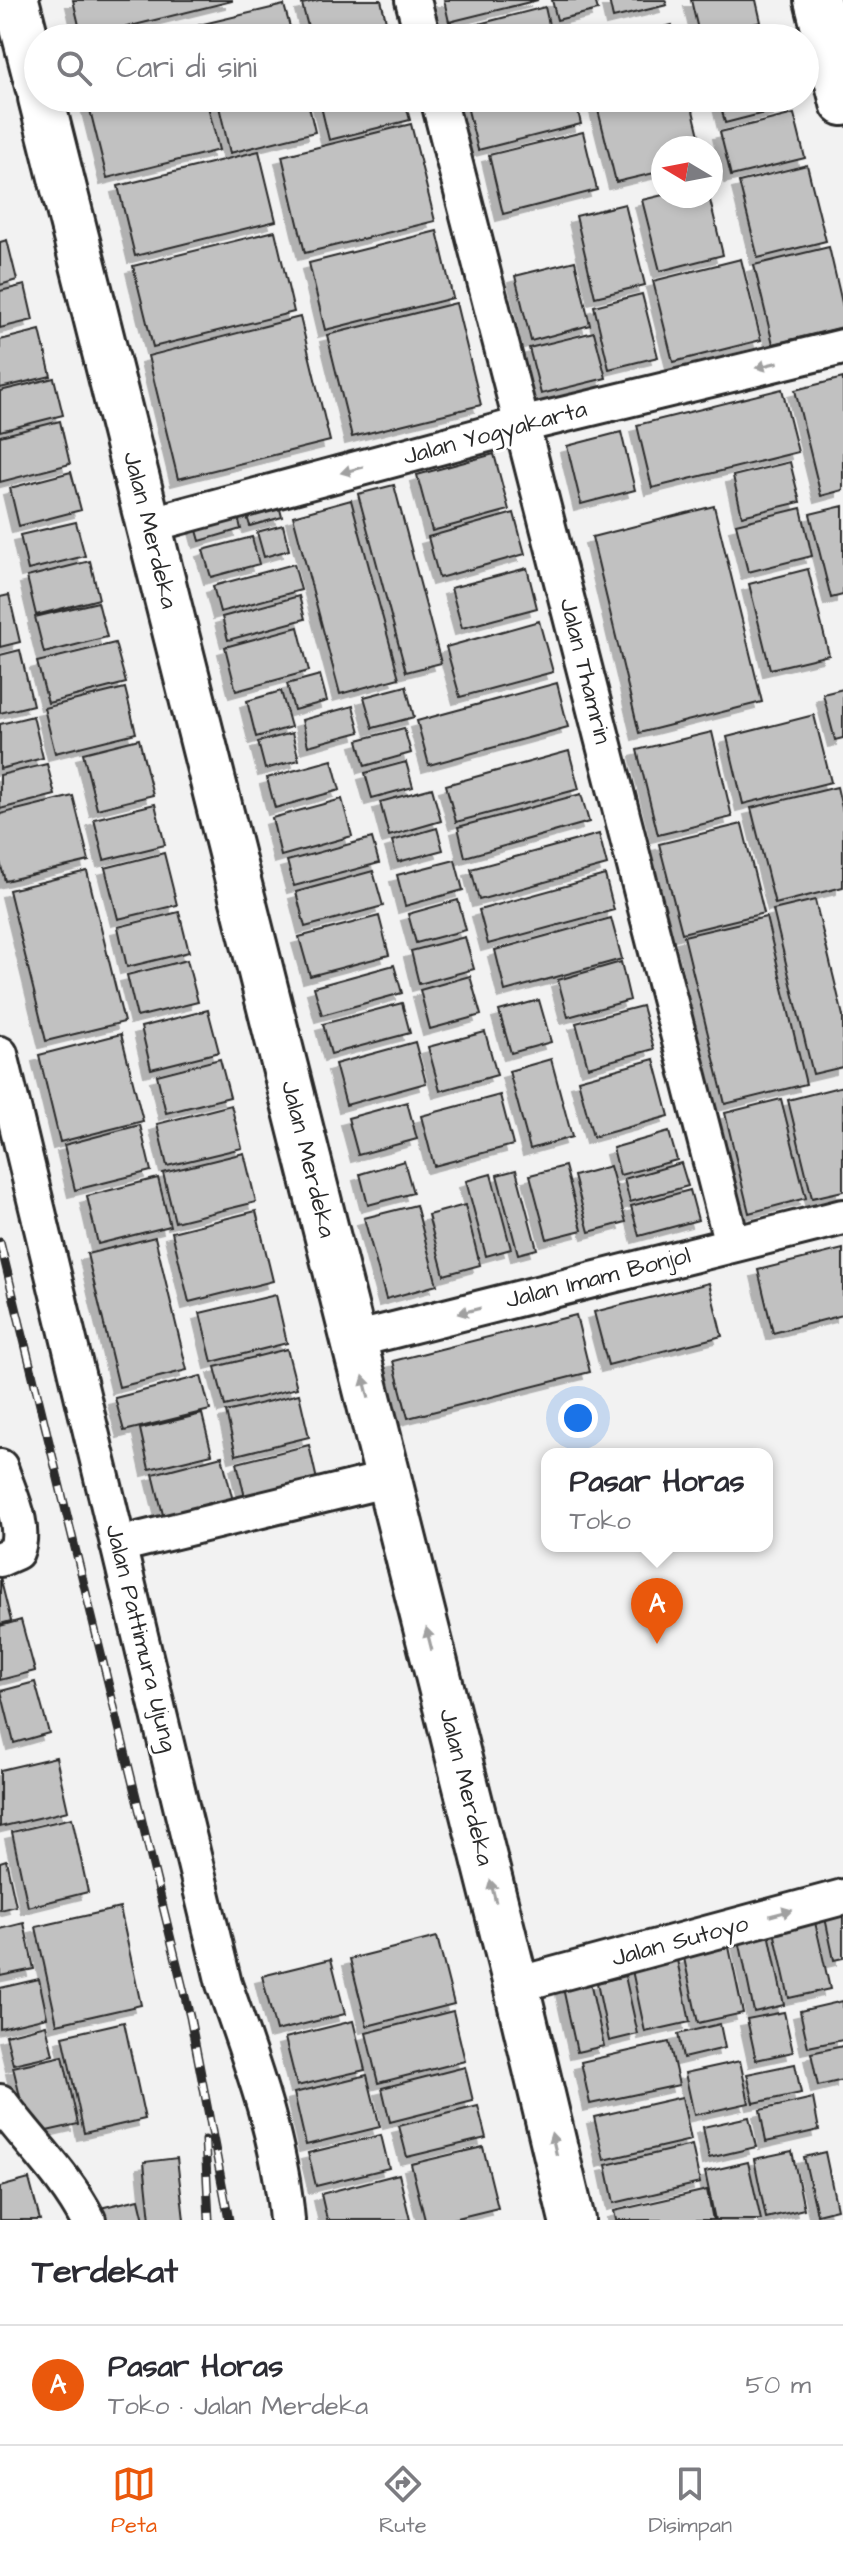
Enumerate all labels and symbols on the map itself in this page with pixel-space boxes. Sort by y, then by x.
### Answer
north arrow [651,136,723,208]
one-way arrow [755,360,780,372]
street label: Jalan Yogyakarta [399,392,591,475]
street label: Jalan Merdeka [114,448,186,612]
one-way arrow [340,465,365,477]
street label: Jalan Thamrin [550,595,620,747]
street label: Jalan Merdeka [272,1077,344,1241]
street label: Jalan Imam Bonjol [502,1239,694,1317]
one-way arrow [456,1305,481,1317]
one-way arrow [359,1375,371,1400]
your location [558,1398,598,1438]
street label: Jalan Pattimura Ujung [95,1521,186,1756]
pin: A [631,1578,683,1644]
one-way arrow [422,1627,435,1652]
street label: Jalan Merdeka [430,1705,502,1869]
one-way arrow [486,1879,498,1904]
street label: Jalan Sutoyo [608,1906,753,1977]
one-way arrow [768,1907,793,1919]
one-way arrow [547,2131,560,2156]

